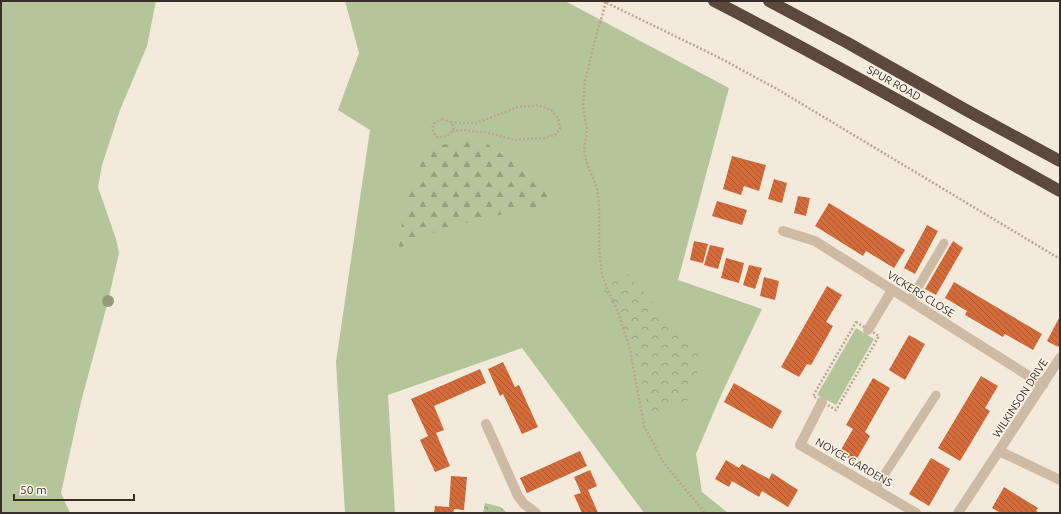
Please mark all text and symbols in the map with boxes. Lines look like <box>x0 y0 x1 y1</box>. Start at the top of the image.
street label: SPUR ROAD <box>865 63 923 103</box>
street label: VICKERS CLOSE <box>885 269 957 319</box>
street label: WILKINSON DRIVE <box>990 356 1050 440</box>
street label: NOYCE GARDENS <box>814 435 895 489</box>
scale bar <box>14 476 134 502</box>
text: 50 m <box>20 483 47 496</box>

